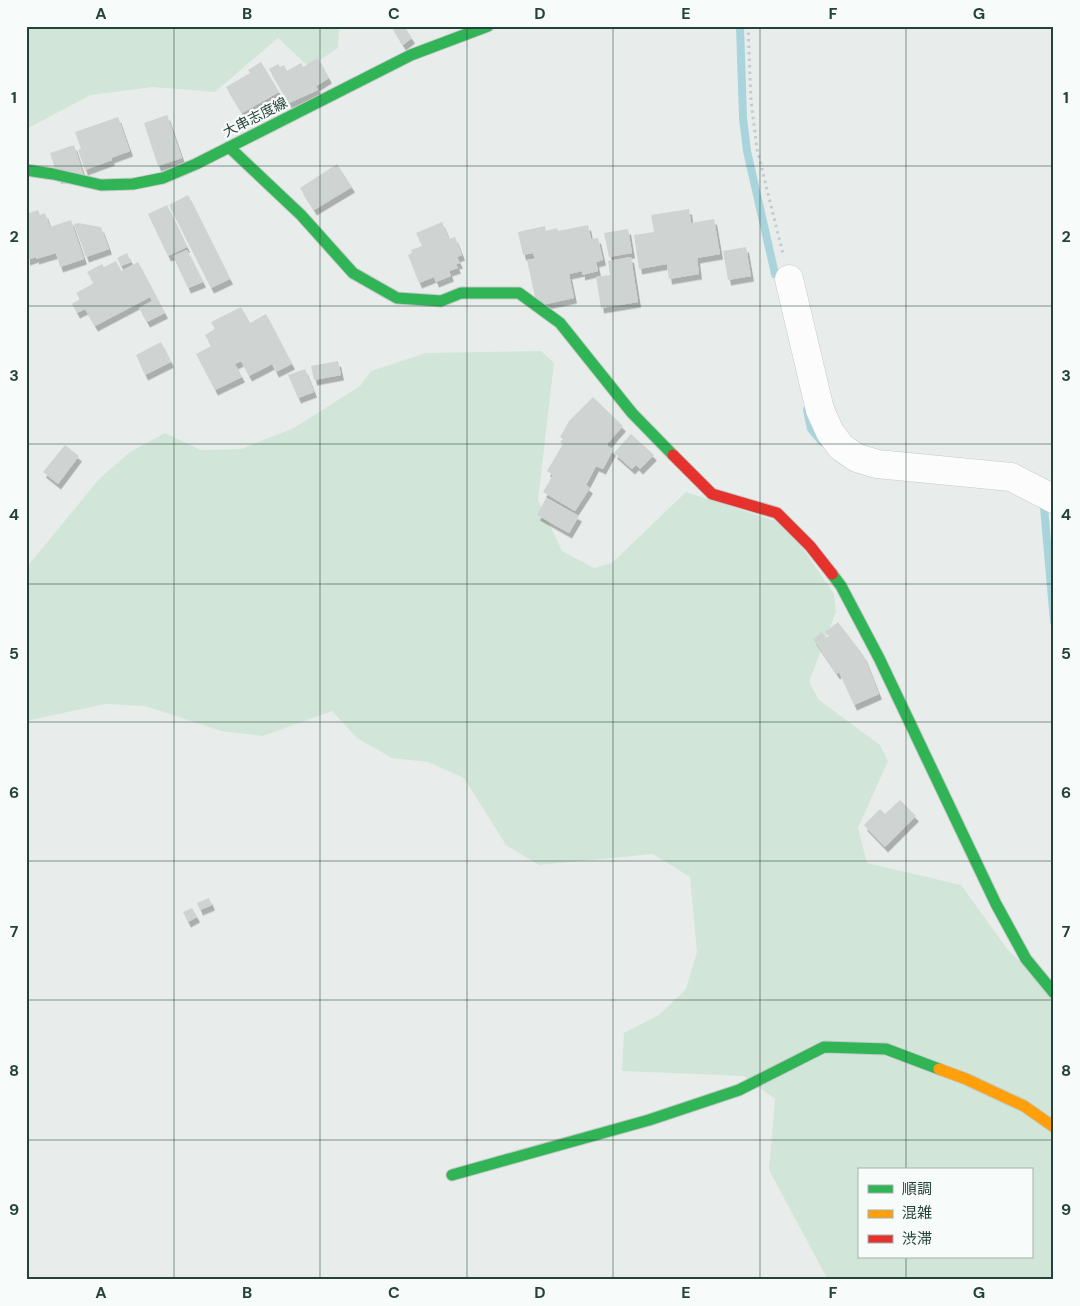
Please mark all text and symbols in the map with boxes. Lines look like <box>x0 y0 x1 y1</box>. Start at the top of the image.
text: A <box>95 3 107 24</box>
text: B <box>242 3 252 24</box>
text: C <box>388 3 400 24</box>
text: D <box>534 3 546 24</box>
text: E <box>681 3 691 24</box>
text: F <box>829 3 838 24</box>
text: G <box>973 3 985 24</box>
text: 1 <box>11 87 17 108</box>
text: 1 <box>1063 87 1069 108</box>
street label: 大串志度線 <box>220 93 290 141</box>
text: 2 <box>9 226 19 247</box>
text: 2 <box>1061 226 1071 247</box>
text: 3 <box>9 365 19 386</box>
text: 3 <box>1061 365 1071 386</box>
text: 4 <box>9 504 19 525</box>
text: 4 <box>1061 504 1071 525</box>
text: 5 <box>9 643 19 664</box>
text: 5 <box>1061 643 1071 664</box>
text: 6 <box>9 782 19 803</box>
text: 6 <box>1061 782 1071 803</box>
text: 7 <box>10 921 19 942</box>
text: 7 <box>1062 921 1071 942</box>
text: 8 <box>9 1060 19 1081</box>
text: 8 <box>1061 1060 1071 1081</box>
legend <box>858 1168 1032 1258</box>
text: 順調 <box>902 1179 932 1199</box>
text: 9 <box>9 1199 19 1220</box>
text: 9 <box>1061 1199 1071 1220</box>
text: 混雑 <box>902 1203 932 1223</box>
text: 渋滞 <box>902 1229 932 1249</box>
text: A <box>95 1282 107 1303</box>
text: B <box>242 1282 252 1303</box>
text: C <box>388 1282 400 1303</box>
text: D <box>534 1282 546 1303</box>
text: E <box>681 1282 691 1303</box>
text: F <box>829 1282 838 1303</box>
text: G <box>973 1282 985 1303</box>

